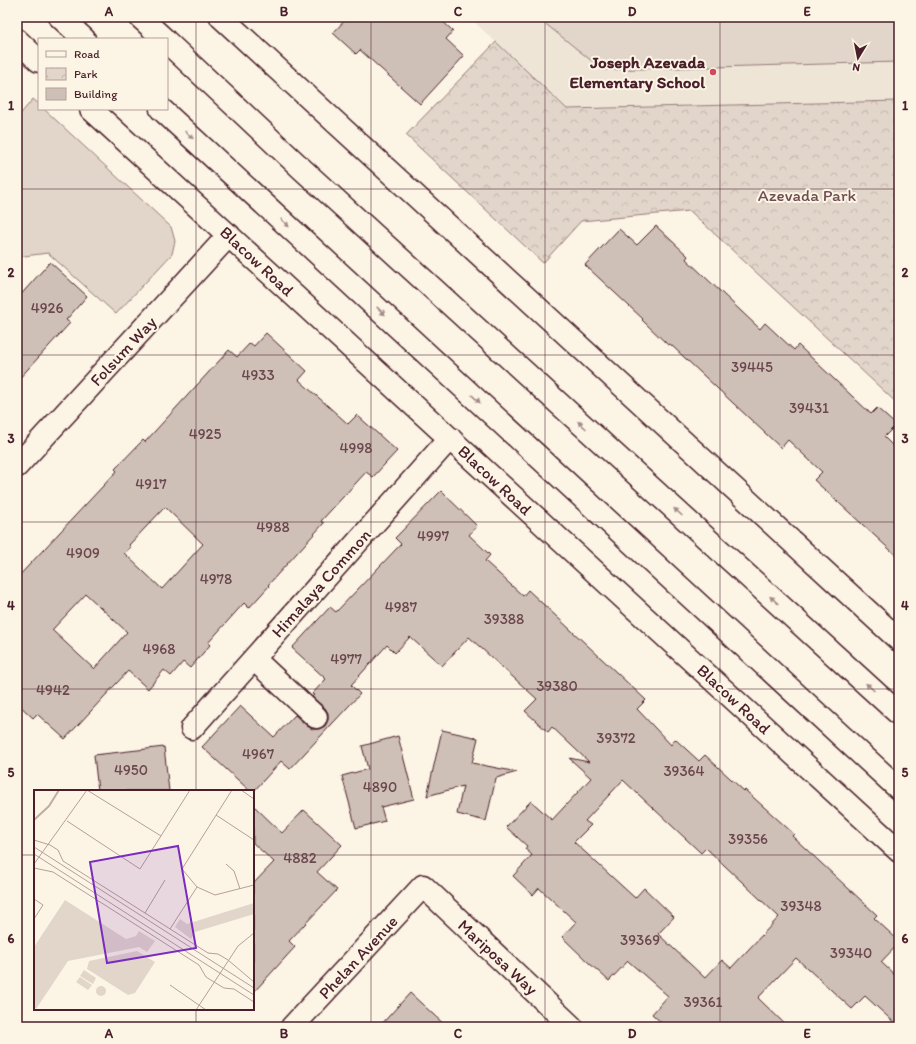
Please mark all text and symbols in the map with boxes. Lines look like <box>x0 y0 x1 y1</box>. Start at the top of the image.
text: A <box>104 4 114 19</box>
text: B <box>280 4 289 19</box>
text: C <box>454 4 463 19</box>
text: D <box>628 4 637 19</box>
text: E <box>803 4 811 19</box>
legend <box>38 38 168 110</box>
north arrow <box>838 38 878 78</box>
text: Road <box>74 47 100 61</box>
place label: Joseph Azevada Elementary School <box>569 52 706 93</box>
text: N <box>852 60 861 74</box>
text: Park <box>74 67 98 81</box>
marker: Joseph Azevada Elementary School <box>708 67 718 77</box>
text: Building <box>74 87 118 101</box>
text: 1 <box>8 98 14 113</box>
text: 1 <box>902 98 908 113</box>
one-way arrow <box>184 131 195 140</box>
park label: Azevada Park <box>758 185 857 205</box>
one-way arrow <box>280 218 290 228</box>
street label: Blacow Road <box>216 222 298 301</box>
text: 2 <box>8 265 15 280</box>
text: 2 <box>902 265 909 280</box>
house number: 4926 <box>31 299 63 317</box>
one-way arrow <box>376 307 386 316</box>
street label: Folsum Way <box>86 312 160 390</box>
house number: 39445 <box>731 358 773 376</box>
house number: 4933 <box>241 366 275 384</box>
one-way arrow <box>471 395 482 404</box>
house number: 39431 <box>789 399 829 417</box>
one-way arrow <box>577 420 587 429</box>
house number: 4925 <box>189 425 221 443</box>
text: 3 <box>7 431 15 446</box>
text: 3 <box>901 431 909 446</box>
house number: 4998 <box>340 439 372 457</box>
street label: Blacow Road <box>454 441 536 520</box>
house number: 4917 <box>135 475 167 493</box>
one-way arrow <box>673 508 683 517</box>
house number: 4988 <box>256 518 290 536</box>
street label: Himalaya Common <box>267 524 375 641</box>
house number: 4997 <box>417 527 450 545</box>
house number: 4909 <box>66 544 100 562</box>
house number: 4978 <box>200 570 232 588</box>
one-way arrow <box>769 595 779 605</box>
text: 4 <box>7 598 15 613</box>
house number: 4987 <box>385 598 418 616</box>
text: 4 <box>901 598 909 613</box>
house number: 39388 <box>484 610 524 628</box>
house number: 4968 <box>142 640 176 658</box>
house number: 4977 <box>330 650 362 668</box>
street label: Blacow Road <box>693 660 775 739</box>
house number: 39380 <box>536 677 578 695</box>
house number: 4942 <box>36 681 70 699</box>
one-way arrow <box>865 683 875 692</box>
house number: 39372 <box>596 729 636 747</box>
house number: 4967 <box>242 745 275 763</box>
house number: 4950 <box>114 761 148 779</box>
house number: 39364 <box>663 762 705 780</box>
text: 5 <box>8 765 15 780</box>
text: 5 <box>902 765 909 780</box>
house number: 4890 <box>363 778 397 796</box>
inset map <box>34 790 254 1010</box>
house number: 39356 <box>728 830 768 848</box>
house number: 4882 <box>283 849 317 867</box>
house number: 39348 <box>780 897 822 915</box>
street label: Phelan Avenue <box>314 911 402 1003</box>
street label: Mariposa Way <box>454 915 542 999</box>
text: 6 <box>8 931 15 946</box>
house number: 39369 <box>620 931 660 949</box>
text: 6 <box>902 931 909 946</box>
house number: 39340 <box>830 944 872 962</box>
house number: 39361 <box>683 993 723 1011</box>
text: A <box>104 1026 114 1041</box>
text: B <box>280 1026 289 1041</box>
text: C <box>454 1026 463 1041</box>
text: D <box>628 1026 637 1041</box>
text: E <box>803 1026 811 1041</box>

